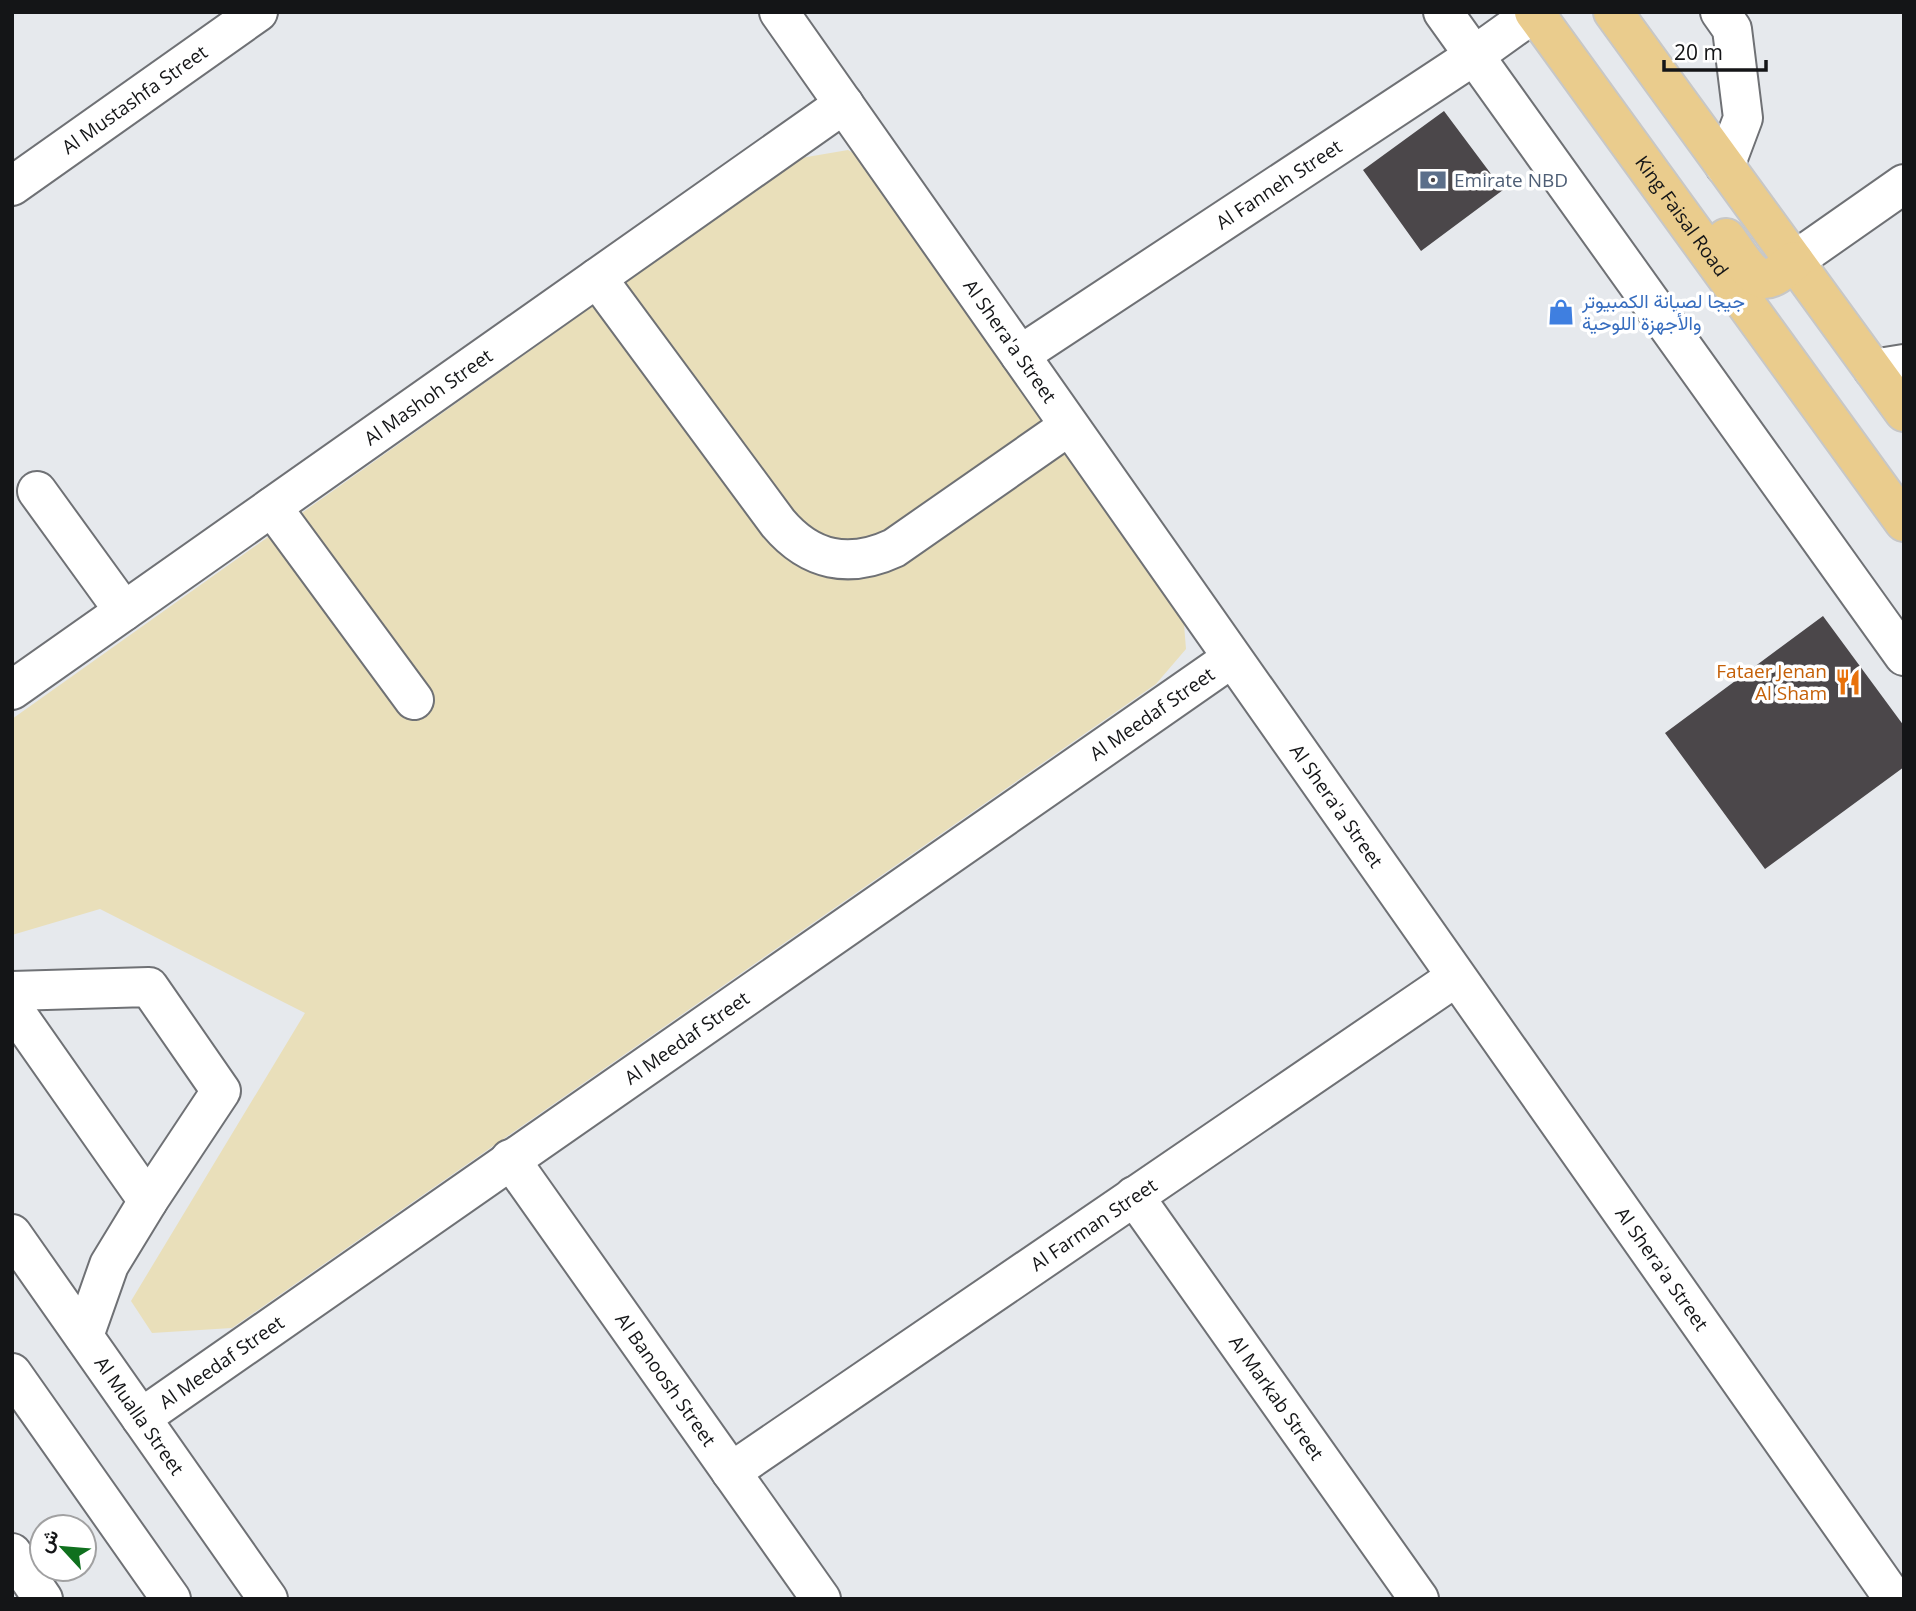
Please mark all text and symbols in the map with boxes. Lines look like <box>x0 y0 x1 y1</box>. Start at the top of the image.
scale bar <box>1664 28 1766 72</box>
text: 20 m <box>1674 38 1723 66</box>
street label: Al Mustashfa Street <box>56 39 213 160</box>
street label: Al Fanneh Street <box>1211 133 1347 235</box>
street label: King Faisal Road <box>1629 150 1735 282</box>
bank icon: Emirate NBD <box>1418 165 1448 195</box>
place label: Emirate NBD <box>1454 167 1568 193</box>
street label: Al Shera'a Street <box>958 274 1063 408</box>
place label: جيجا لصيانة الكمبيوتر والأجهزة اللوحية <box>1581 288 1745 336</box>
shop icon: جيجا لصيانة الكمبيوتر والأجهزة اللوحية <box>1546 297 1576 327</box>
street label: Al Mashoh Street <box>359 343 498 451</box>
place label: Fataer Jenan Al Sham <box>1716 658 1827 706</box>
street label: Al Meedaf Street <box>1084 661 1220 766</box>
restaurant icon: Fataer Jenan Al Sham <box>1833 667 1863 697</box>
street label: Al Shera'a Street <box>1284 739 1389 873</box>
street label: Al Meedaf Street <box>619 985 754 1091</box>
street label: Al Farman Street <box>1025 1172 1162 1277</box>
street label: Al Shera'a Street <box>1610 1202 1715 1336</box>
street label: Al Banoosh Street <box>610 1308 722 1452</box>
street label: Al Meedaf Street <box>154 1309 289 1415</box>
street label: Al Markab Street <box>1223 1330 1330 1466</box>
street label: Al Mualla Street <box>89 1351 190 1480</box>
north arrow <box>28 1513 98 1583</box>
text: ش <box>31 1524 64 1557</box>

